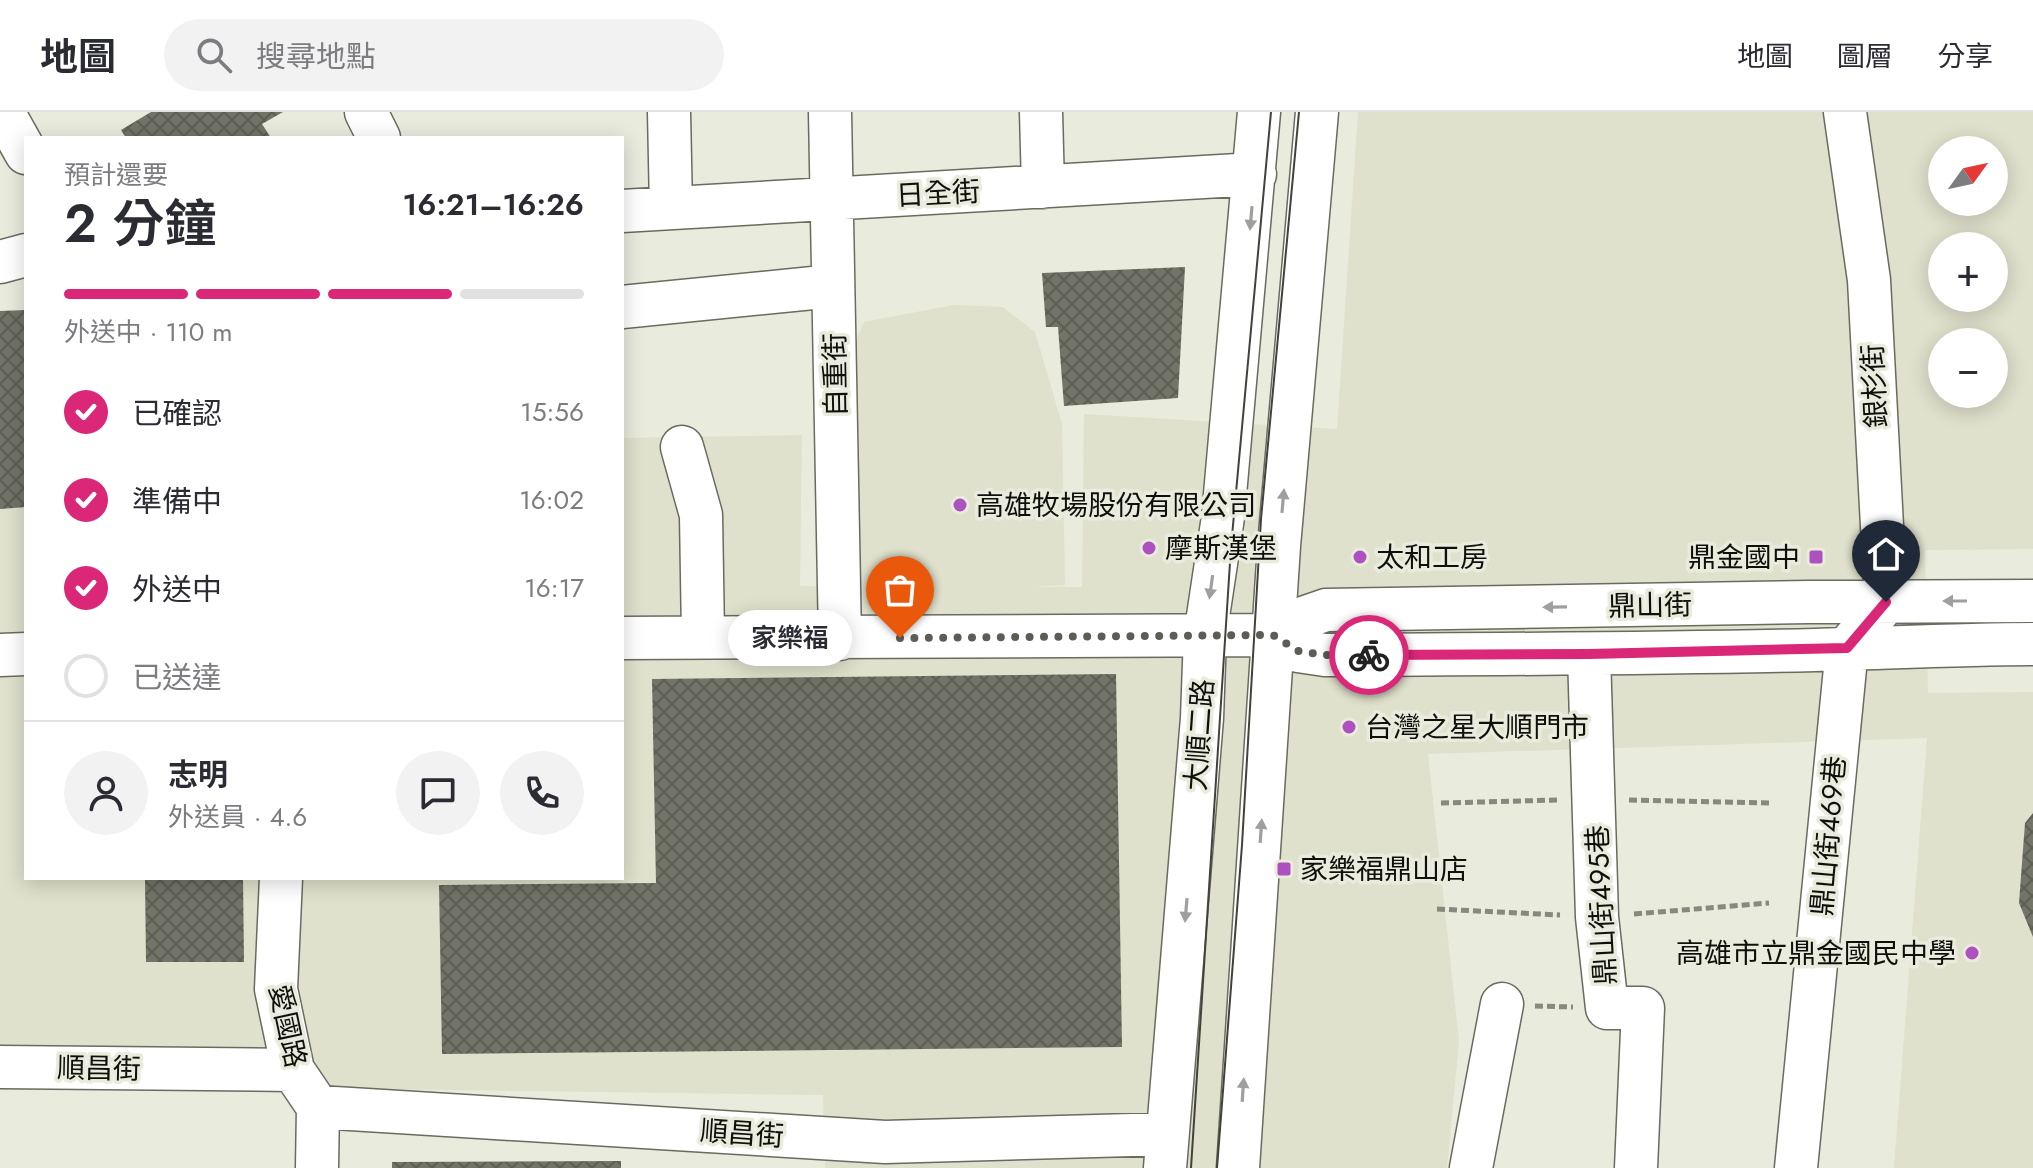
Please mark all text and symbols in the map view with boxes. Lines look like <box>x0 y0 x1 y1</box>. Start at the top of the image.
search box <box>164 19 724 91</box>
text: 地圖 <box>40 29 116 84</box>
icon: search <box>192 33 236 77</box>
text: 搜尋地點 <box>256 35 376 78</box>
text: 地圖 <box>1737 36 1793 77</box>
text: 圖層 <box>1837 36 1893 77</box>
text: 分享 <box>1937 36 1993 77</box>
north arrow <box>1928 136 2008 216</box>
map controls <box>1928 136 2008 408</box>
text: 預計還要 <box>64 156 168 194</box>
street label: 日全街 <box>895 171 981 216</box>
text: 16:21–16:26 <box>402 183 584 226</box>
text: 2 分鐘 <box>64 186 216 262</box>
one-way arrow <box>1244 206 1257 231</box>
button: + <box>1928 232 2008 312</box>
text: 外送中 · 110 m <box>64 313 232 351</box>
button: − <box>1928 328 2008 408</box>
street label: 自重街 <box>814 333 857 417</box>
street label: 銀杉街 <box>1852 343 1897 429</box>
icon: check <box>64 390 108 434</box>
text: 已確認 <box>132 392 222 435</box>
text: 15:56 <box>520 393 584 431</box>
icon: check <box>64 478 108 522</box>
text: 準備中 <box>132 480 222 523</box>
text: 16:02 <box>519 481 584 519</box>
place label: 高雄牧場股份有限公司 <box>976 485 1256 526</box>
one-way arrow <box>1277 489 1290 514</box>
marker: 高雄牧場股份有限公司 <box>951 496 969 514</box>
pin <box>1852 520 1920 602</box>
place label: 摩斯漢堡 <box>1165 528 1277 569</box>
icon: home <box>1864 532 1908 576</box>
place label: 太和工房 <box>1376 537 1488 578</box>
place label: 鼎金國中 <box>1688 537 1800 578</box>
marker: 摩斯漢堡 <box>1140 539 1158 557</box>
marker: 太和工房 <box>1351 548 1369 566</box>
marker: 鼎金國中 <box>1807 548 1825 566</box>
pin <box>866 556 934 638</box>
icon: check <box>64 566 108 610</box>
text: 外送中 <box>132 568 222 611</box>
icon: bag <box>878 568 922 612</box>
text: 16:17 <box>524 569 584 607</box>
one-way arrow <box>1204 575 1217 600</box>
street label: 鼎山街 <box>1608 584 1692 627</box>
one-way arrow <box>1942 595 1967 608</box>
one-way arrow <box>1542 600 1567 613</box>
callout: 家樂福 <box>728 610 852 666</box>
courier <box>1329 615 1409 695</box>
text: 家樂福 <box>751 619 829 657</box>
icon: bike <box>1347 633 1391 677</box>
text: 已送達 <box>132 656 222 699</box>
street label: 大順二路 <box>1175 678 1224 792</box>
place label: 台灣之星大順門市 <box>1365 707 1589 748</box>
marker: 台灣之星大順門市 <box>1340 718 1358 736</box>
button: person <box>64 751 148 835</box>
button: chat <box>396 751 480 835</box>
button: phone <box>500 751 584 835</box>
text: 志明 <box>168 753 228 796</box>
street label: 鼎山街469巷 <box>1801 754 1856 918</box>
text: 外送員 · 4.6 <box>168 798 307 836</box>
one-way arrow <box>1255 818 1268 843</box>
street label: 鼎山街495巷 <box>1577 824 1626 986</box>
place label: 家樂福鼎山店 <box>1300 849 1468 890</box>
marker: 家樂福鼎山店 <box>1275 860 1293 878</box>
one-way arrow <box>1179 898 1192 923</box>
place label: 高雄市立鼎金國民中學 <box>1676 933 1956 974</box>
marker: 高雄市立鼎金國民中學 <box>1963 944 1981 962</box>
street label: 愛國路 <box>259 981 316 1071</box>
street label: 順昌街 <box>57 1047 141 1090</box>
one-way arrow <box>1237 1077 1250 1102</box>
street label: 順昌街 <box>699 1110 785 1157</box>

